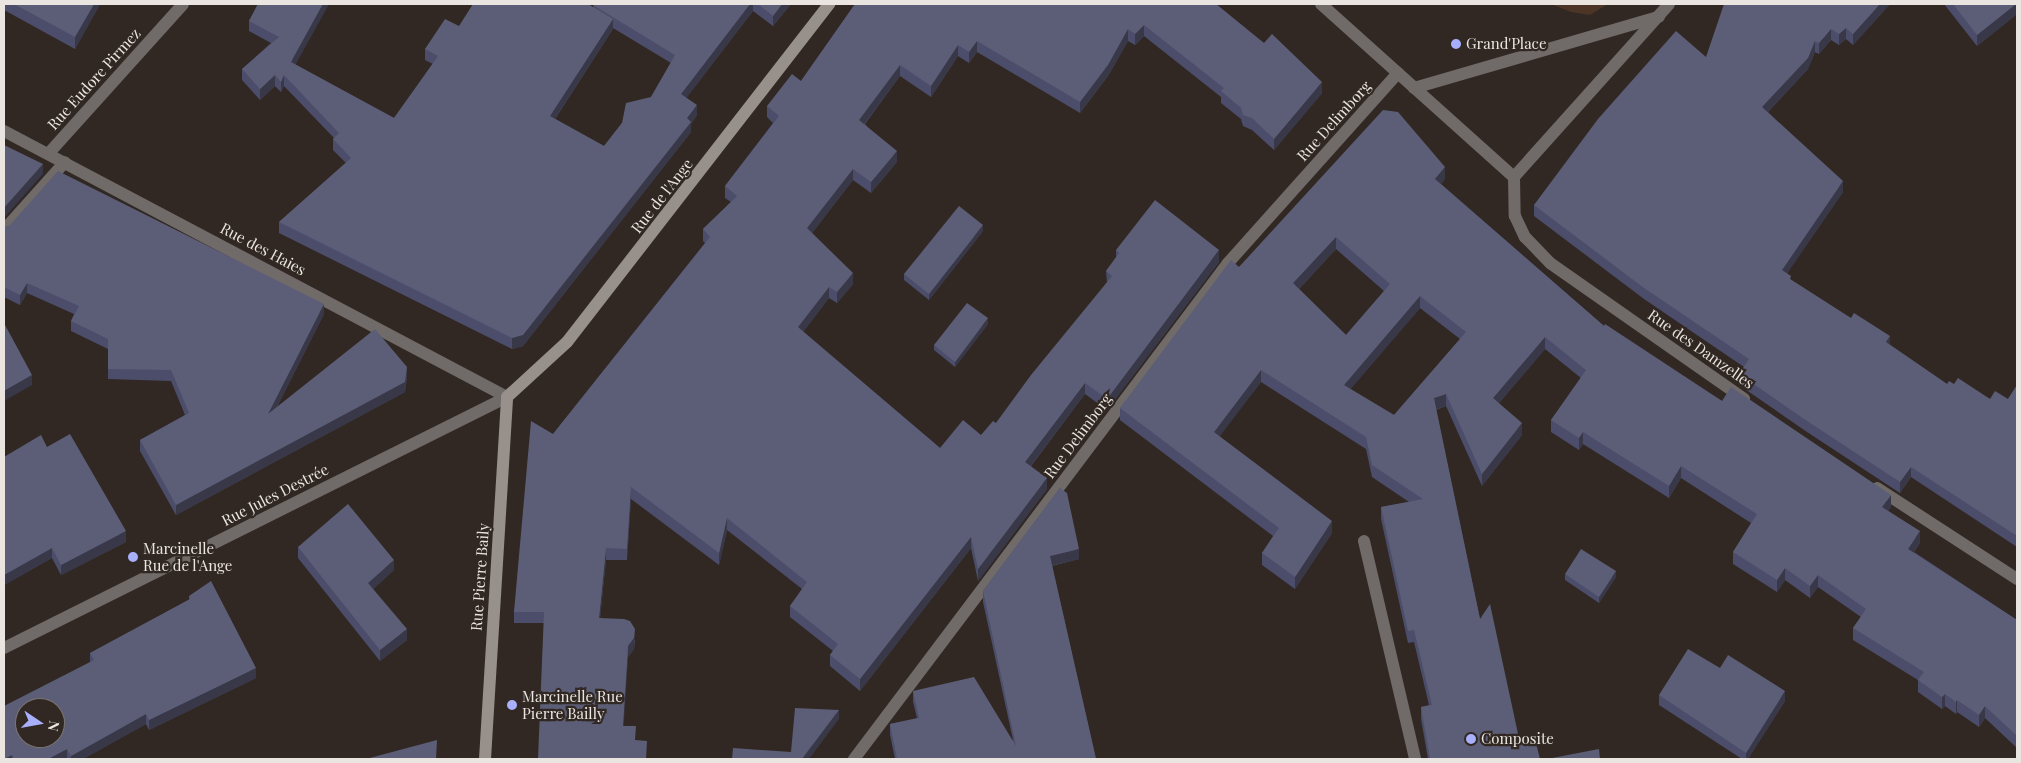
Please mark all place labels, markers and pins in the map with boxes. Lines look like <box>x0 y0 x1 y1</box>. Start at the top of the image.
place label: Grand'Place <box>1466 35 1546 53</box>
marker: Grand'Place <box>1450 38 1462 50</box>
place label: Marcinelle Rue de l'Ange <box>143 539 233 574</box>
marker: Marcinelle Rue de l'Ange <box>127 551 139 563</box>
place label: Marcinelle Rue Pierre Bailly <box>522 687 623 722</box>
marker: Marcinelle Rue Pierre Bailly <box>506 699 518 711</box>
place label: Composite <box>1481 730 1554 748</box>
marker: Composite <box>1465 733 1477 745</box>

